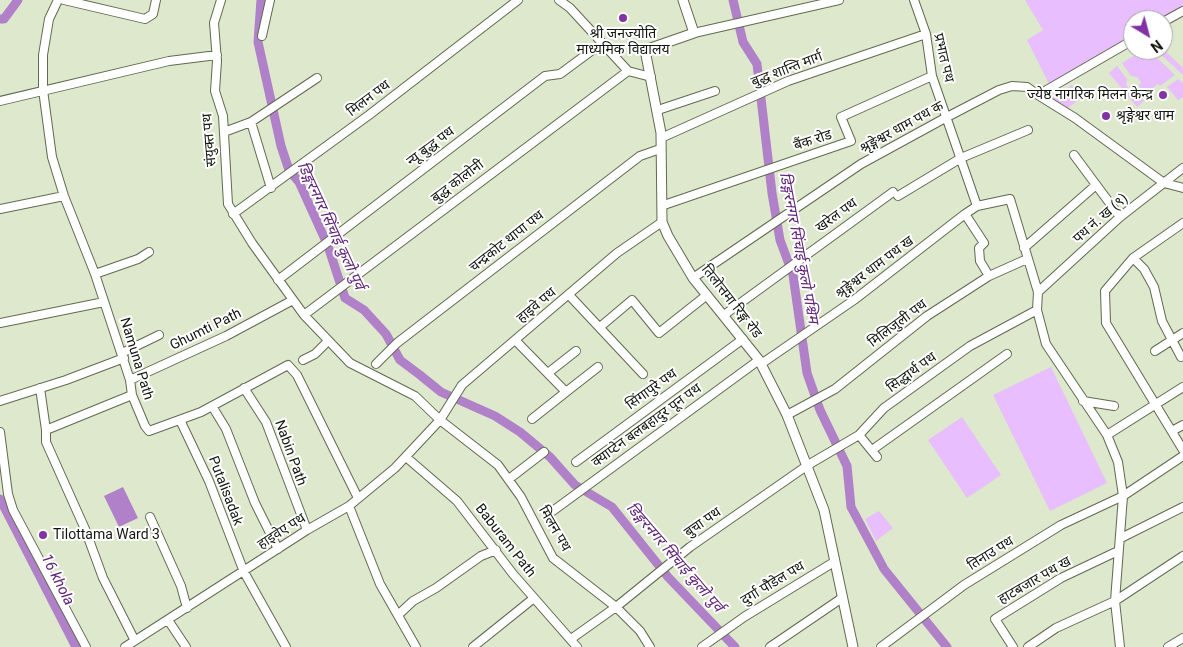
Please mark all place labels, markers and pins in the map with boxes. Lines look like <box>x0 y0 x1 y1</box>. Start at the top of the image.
marker: श्री जनज्योति माध्यमिक विद्यालय <box>617 12 629 24</box>
place label: श्री जनज्योति माध्यमिक विद्यालय <box>576 26 670 58</box>
place label: ज्येष्ठ नागरिक मिलन केन्द्र <box>1027 87 1153 103</box>
marker: ज्येष्ठ नागरिक मिलन केन्द्र <box>1157 89 1169 101</box>
place label: श्रृङ्गेश्वर धाम <box>1116 108 1174 124</box>
marker: श्रृङ्गेश्वर धाम <box>1100 110 1112 122</box>
place label: Tilottama Ward 3 <box>53 527 160 543</box>
marker: Tilottama Ward 3 <box>37 529 49 541</box>

